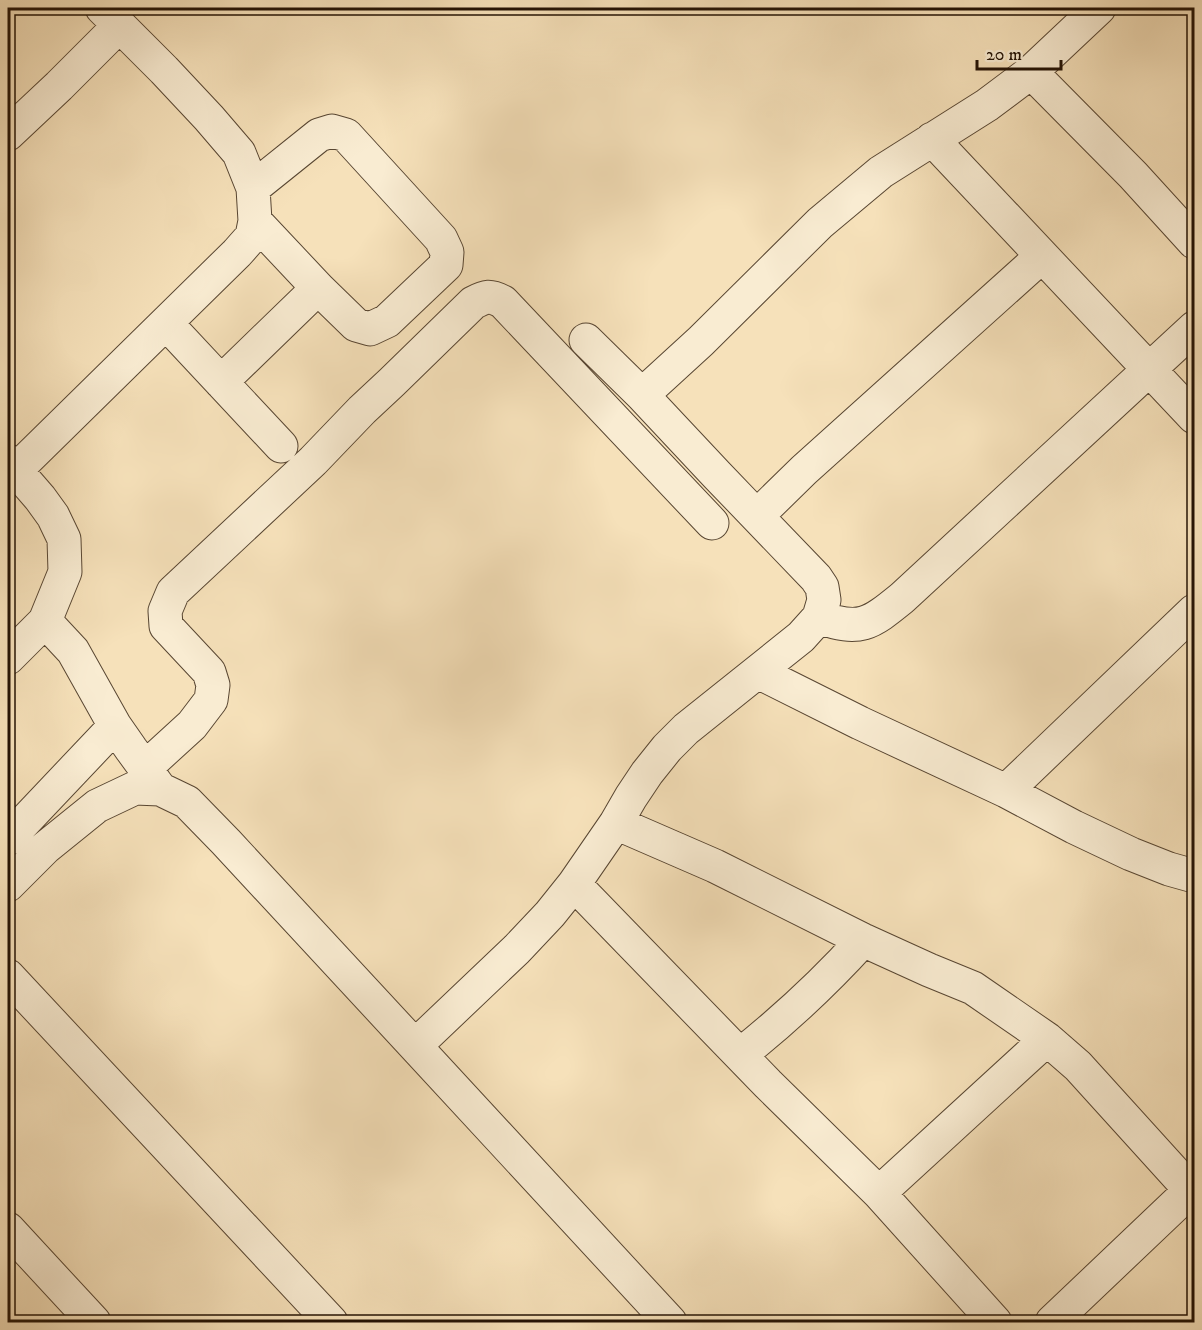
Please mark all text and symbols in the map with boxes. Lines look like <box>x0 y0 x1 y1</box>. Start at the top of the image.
scale bar <box>977 33 1061 71</box>
text: 20 m <box>986 44 1022 66</box>

